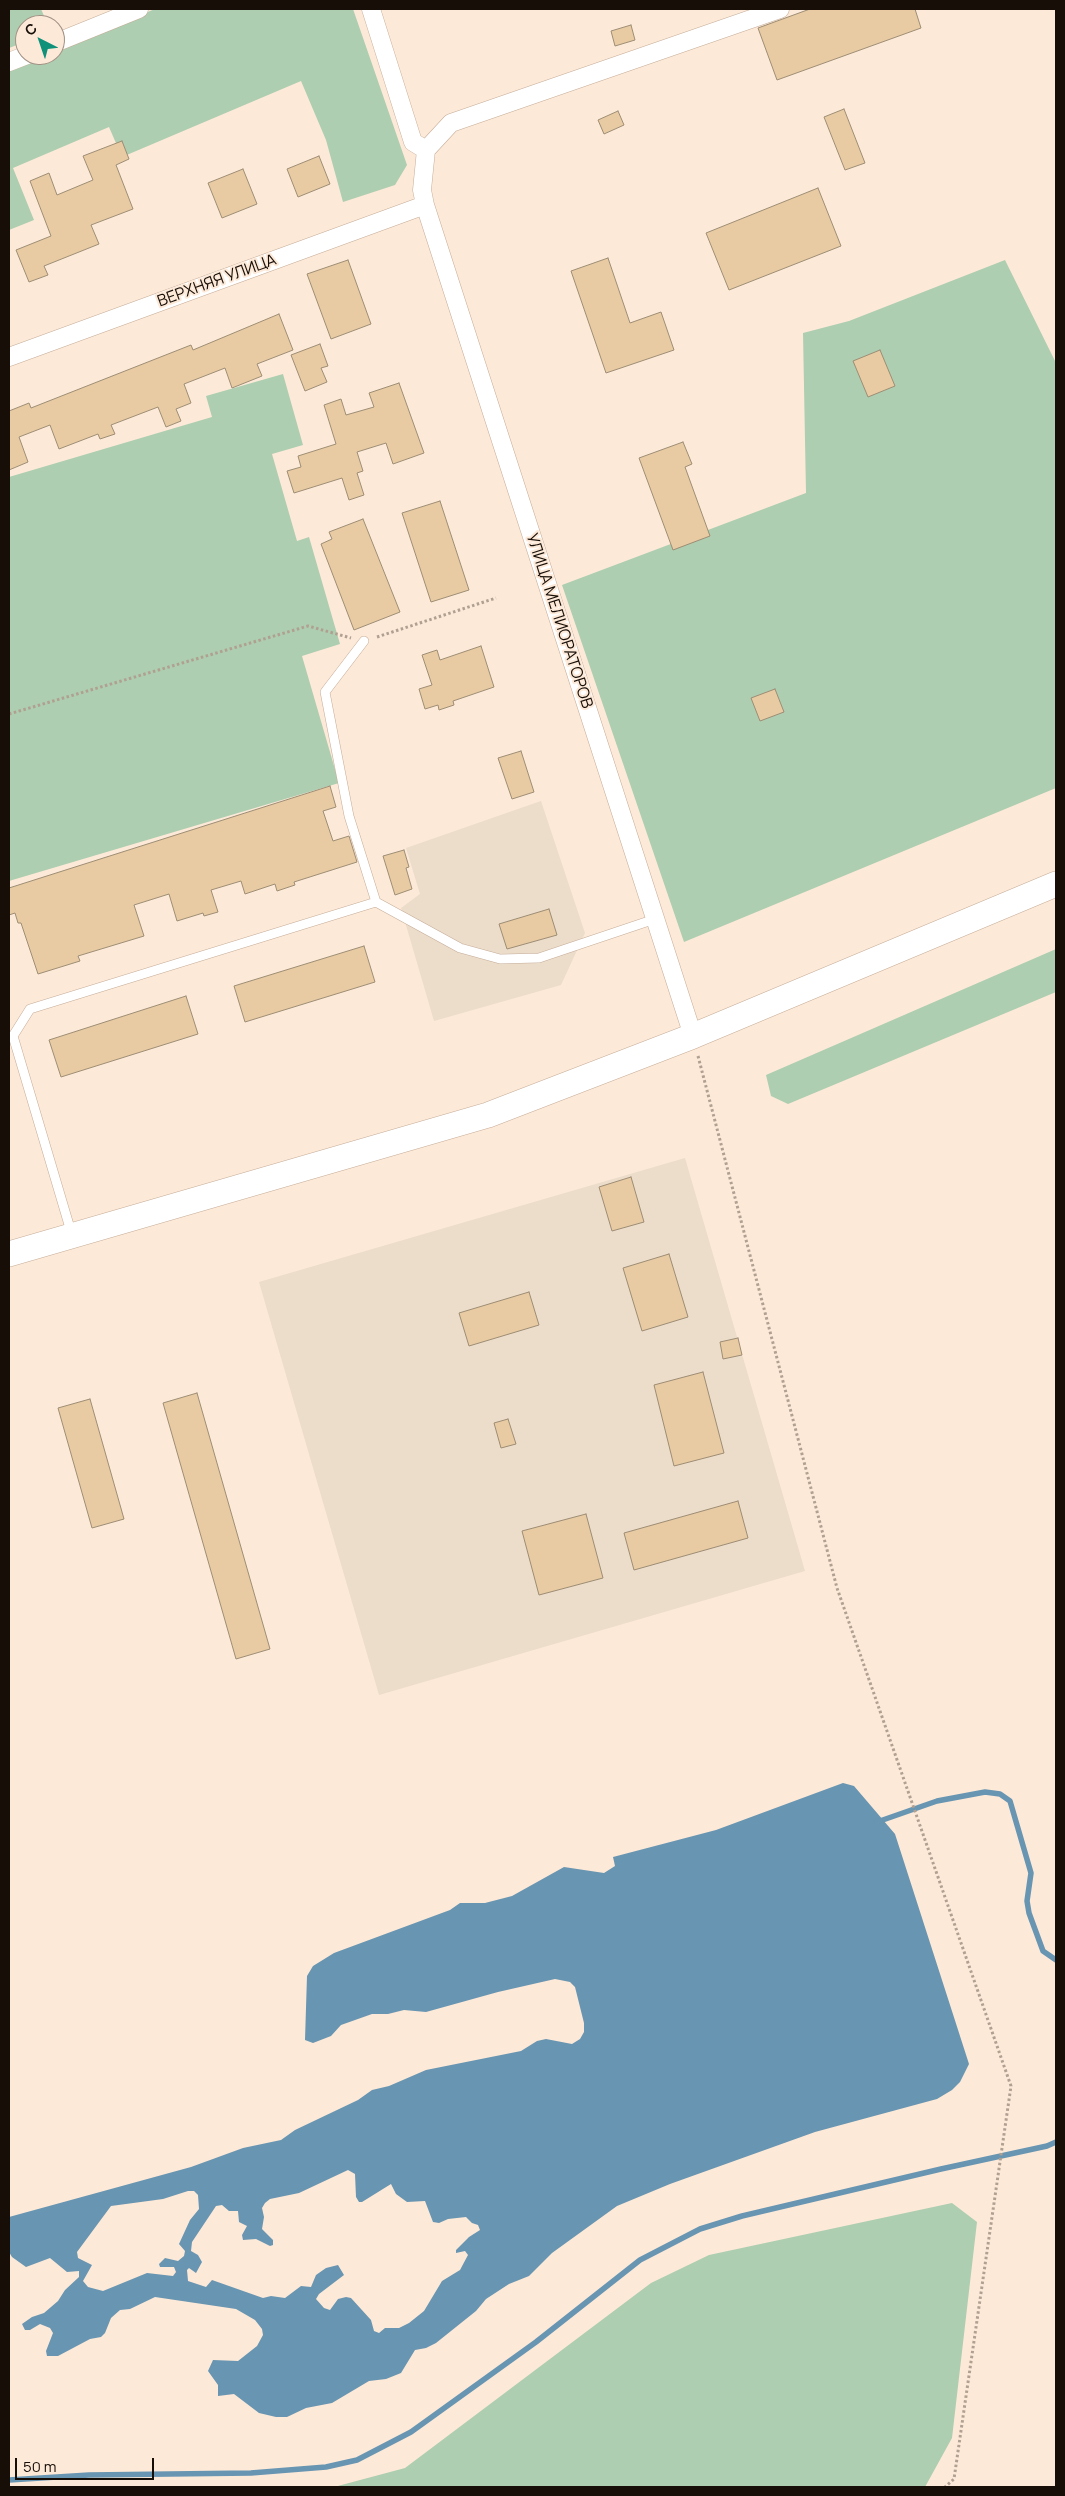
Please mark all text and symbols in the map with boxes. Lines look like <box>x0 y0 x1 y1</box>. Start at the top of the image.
north arrow <box>15 15 65 65</box>
text: С <box>20 18 41 40</box>
street label: ВЕРХНЯЯ УЛИЦА <box>155 251 279 311</box>
street label: УЛИЦА МЕЛИОРАТОРОВ <box>522 531 596 711</box>
scale bar <box>18 2448 156 2480</box>
text: 50 m <box>23 2456 57 2477</box>

